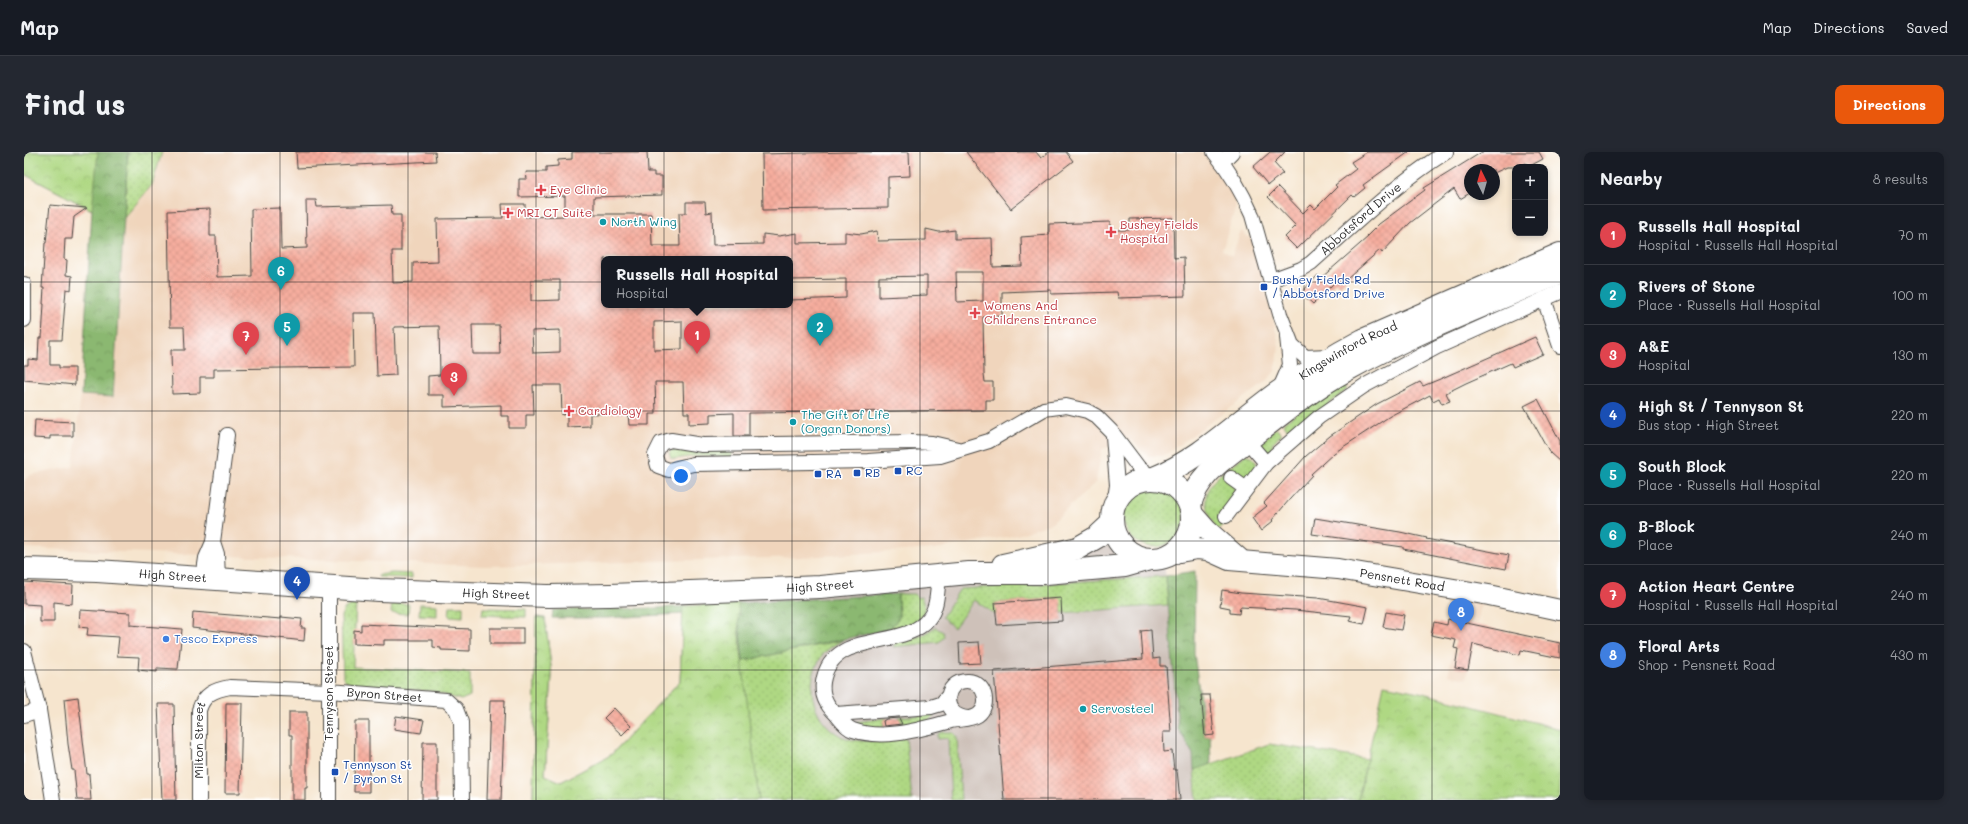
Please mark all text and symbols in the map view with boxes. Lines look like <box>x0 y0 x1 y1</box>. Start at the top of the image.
text: Map <box>20 15 59 40</box>
text: Map <box>1763 18 1791 37</box>
text: Directions <box>1813 18 1884 37</box>
text: Saved <box>1906 18 1948 37</box>
button: Directions <box>1835 85 1944 124</box>
text: Find us <box>24 86 125 122</box>
north arrow <box>1464 164 1500 200</box>
map controls <box>1512 164 1548 236</box>
button: + <box>1512 164 1548 200</box>
text: Nearby <box>1600 167 1662 189</box>
text: 8 results <box>1873 170 1928 187</box>
street label: Abbotsford Drive <box>1316 178 1404 258</box>
place label: Eye Clinic <box>550 181 607 197</box>
marker: Eye Clinic <box>535 184 547 196</box>
button: − <box>1512 200 1548 236</box>
place label: MRI CT Suite <box>517 204 592 220</box>
marker: MRI CT Suite <box>502 207 514 219</box>
place label: North Wing <box>611 213 677 229</box>
place label: Bushey Fields Hospital <box>1120 216 1199 246</box>
text: Russells Hall Hospital <box>1638 216 1800 236</box>
marker: North Wing <box>598 217 608 227</box>
marker: Bushey Fields Hospital <box>1105 226 1117 238</box>
text: 1 <box>1610 226 1616 243</box>
text: 70 m <box>1898 226 1928 243</box>
text: Hospital · Russells Hall Hospital <box>1638 236 1838 253</box>
popup <box>601 256 793 308</box>
pin: 6 <box>268 257 294 290</box>
text: Russells Hall Hospital <box>616 264 778 284</box>
place label: Bushey Fields Rd / Abbotsford Drive <box>1272 271 1385 301</box>
text: Rivers of Stone <box>1638 276 1755 296</box>
marker: Bushey Fields Rd / Abbotsford Drive <box>1259 282 1269 292</box>
text: Hospital <box>616 284 668 301</box>
text: 2 <box>1609 286 1617 303</box>
text: 100 m <box>1892 286 1928 303</box>
text: Place · Russells Hall Hospital <box>1638 296 1821 313</box>
place label: Womens And Childrens Entrance <box>984 297 1097 327</box>
marker: Womens And Childrens Entrance <box>969 307 981 319</box>
pin: 5 <box>274 313 300 346</box>
pin: 2 <box>807 313 833 346</box>
street label: Kingswinford Road <box>1295 317 1400 383</box>
pin: 1 <box>684 321 710 354</box>
pin: 7 <box>233 322 259 355</box>
text: A&E <box>1638 336 1669 356</box>
text: 3 <box>1609 346 1617 363</box>
text: 130 m <box>1892 346 1928 363</box>
text: Hospital <box>1638 356 1690 373</box>
pin: 3 <box>441 363 467 396</box>
text: High St / Tennyson St <box>1638 396 1804 416</box>
place label: Cardiology <box>578 402 642 418</box>
marker: Cardiology <box>563 405 575 417</box>
place label: The Gift of Life (Organ Donors) <box>801 406 891 436</box>
text: 4 <box>1609 406 1617 423</box>
text: 220 m <box>1891 406 1928 423</box>
text: Bus stop · High Street <box>1638 416 1779 433</box>
marker: The Gift of Life (Organ Donors) <box>788 417 798 427</box>
text: South Block <box>1638 456 1726 476</box>
place label: RC <box>906 462 923 478</box>
place label: RB <box>865 464 880 480</box>
place label: RA <box>826 465 842 481</box>
your location <box>671 466 691 486</box>
marker: RC <box>893 466 903 476</box>
text: 5 <box>1609 466 1617 483</box>
text: 220 m <box>1891 466 1928 483</box>
marker: RB <box>852 468 862 478</box>
marker: RA <box>813 469 823 479</box>
text: Place · Russells Hall Hospital <box>1638 476 1821 493</box>
text: B-Block <box>1638 516 1695 536</box>
text: 6 <box>1609 526 1617 543</box>
text: 240 m <box>1891 526 1928 543</box>
text: Place <box>1638 536 1673 553</box>
street label: Pensnett Road <box>1359 564 1446 594</box>
street label: High Street <box>138 565 207 585</box>
pin: 4 <box>284 567 310 600</box>
street label: High Street <box>786 575 855 595</box>
text: Action Heart Centre <box>1638 576 1794 596</box>
street label: High Street <box>462 584 531 602</box>
text: 7 <box>1609 586 1617 603</box>
text: 240 m <box>1891 586 1928 603</box>
text: Hospital · Russells Hall Hospital <box>1638 596 1838 613</box>
pin: 8 <box>1448 598 1474 631</box>
place label: Tesco Express <box>174 630 258 646</box>
marker: Tesco Express <box>161 634 171 644</box>
text: Floral Arts <box>1638 636 1720 656</box>
street label: Tennyson Street <box>320 645 336 741</box>
text: 8 <box>1609 646 1617 663</box>
text: 430 m <box>1890 646 1928 663</box>
text: Shop · Pensnett Road <box>1638 656 1775 673</box>
street label: Byron Street <box>346 683 423 705</box>
street label: Milton Street <box>190 698 209 779</box>
place label: Servosteel <box>1091 700 1154 716</box>
marker: Servosteel <box>1078 704 1088 714</box>
place label: Tennyson St / Byron St <box>343 756 412 786</box>
marker: Tennyson St / Byron St <box>330 767 340 777</box>

